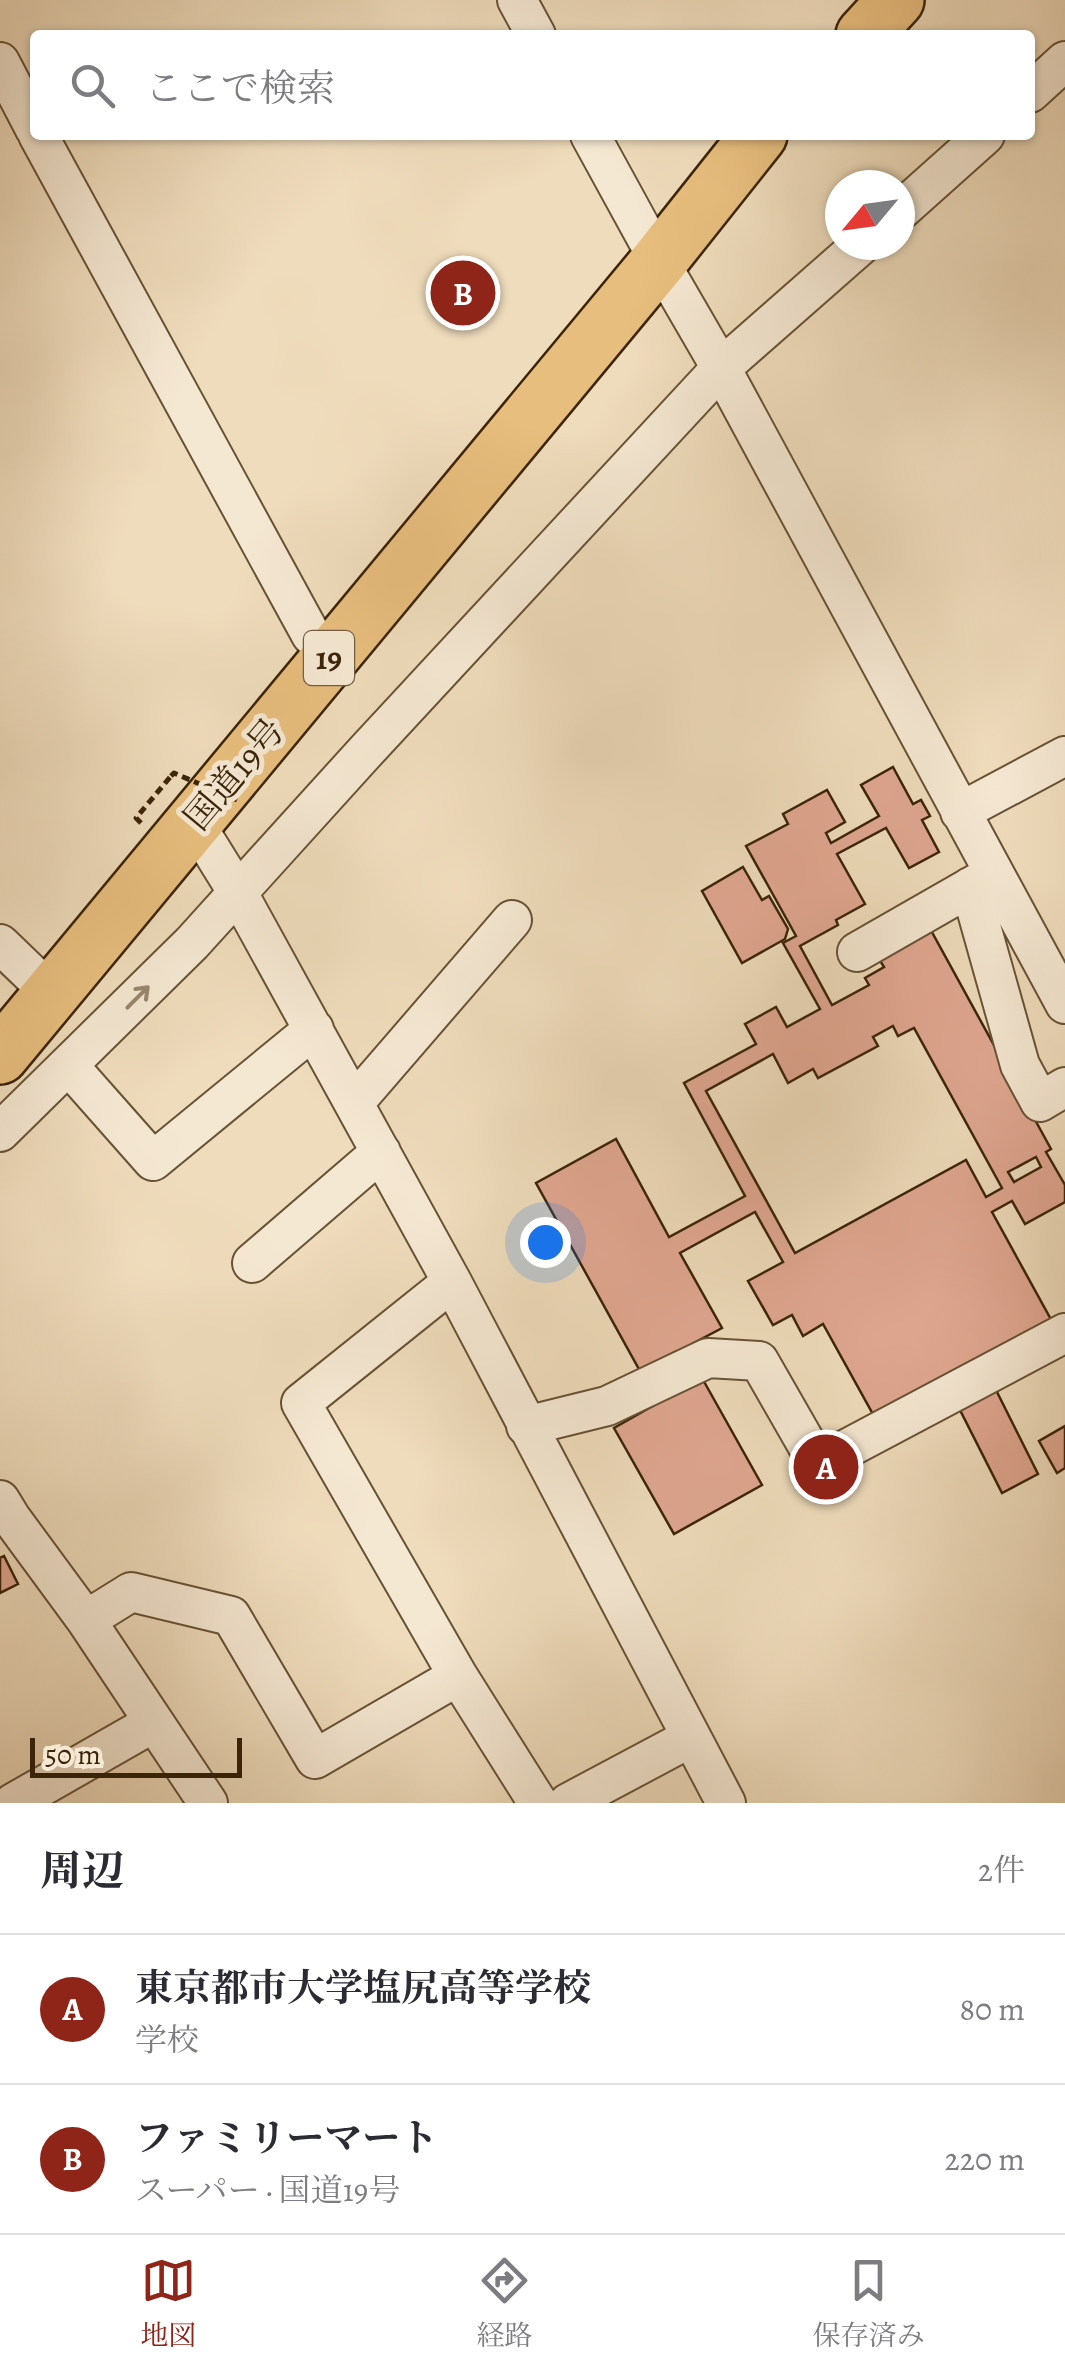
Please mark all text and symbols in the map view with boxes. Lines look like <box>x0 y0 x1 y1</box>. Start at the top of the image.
search box <box>30 30 1035 140</box>
icon: search <box>65 58 120 113</box>
text: ここで検索 <box>145 62 335 114</box>
north arrow <box>825 170 915 260</box>
pin: B <box>430 256 496 330</box>
road number: 19 <box>304 631 354 685</box>
street label: 国道19号 <box>173 708 295 840</box>
one-way arrow <box>125 986 149 1010</box>
your location <box>520 1217 571 1268</box>
pin: A <box>794 1430 858 1504</box>
scale bar <box>30 1733 242 1778</box>
text: 50 m <box>45 1736 101 1774</box>
text: 周辺 <box>40 1842 124 1899</box>
text: 2件 <box>978 1848 1025 1892</box>
text: 東京都市大学塩尻高等学校 <box>135 1962 591 2014</box>
text: A <box>62 1987 83 2031</box>
text: 80 m <box>959 1987 1025 2031</box>
text: 学校 <box>135 2018 199 2062</box>
text: ファミリーマート <box>135 2112 438 2164</box>
text: B <box>62 2137 83 2181</box>
text: 220 m <box>945 2137 1025 2181</box>
text: スーパー · 国道19号 <box>135 2168 400 2212</box>
tab: 地図 <box>140 2253 196 2355</box>
tab: 経路 <box>476 2253 533 2355</box>
tab: 保存済み <box>813 2253 925 2355</box>

